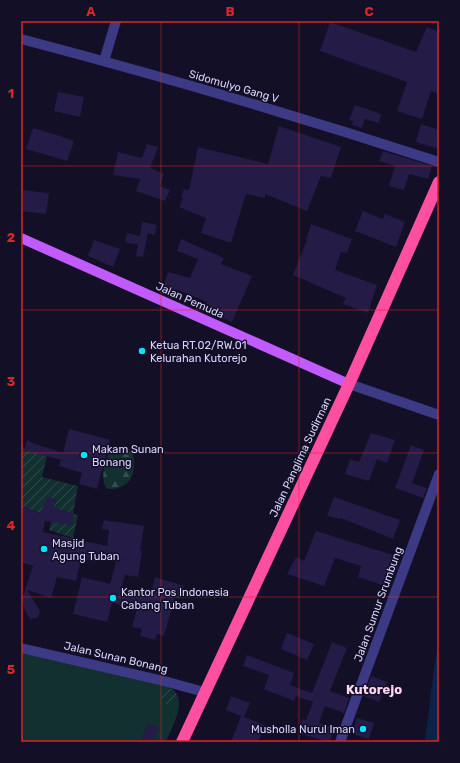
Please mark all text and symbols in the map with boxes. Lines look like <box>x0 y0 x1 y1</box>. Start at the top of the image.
text: A <box>86 4 96 19</box>
text: B <box>225 4 235 19</box>
text: C <box>364 4 374 19</box>
street label: Sidomulyo Gang V <box>188 67 280 106</box>
text: 1 <box>8 86 14 101</box>
text: 2 <box>7 230 15 245</box>
street label: Jalan Pemuda <box>154 280 226 321</box>
place label: Ketua RT.02/RW.01 Kelurahan Kutorejo <box>150 339 247 365</box>
marker: Ketua RT.02/RW.01 Kelurahan Kutorejo <box>137 346 147 356</box>
text: 3 <box>7 374 16 389</box>
street label: Jalan Panglima Sudirman <box>267 395 334 519</box>
place label: Makam Sunan Bonang <box>92 443 164 469</box>
marker: Makam Sunan Bonang <box>79 450 89 460</box>
text: 4 <box>7 518 16 533</box>
place label: Masjid Agung Tuban <box>52 537 120 563</box>
marker: Masjid Agung Tuban <box>39 544 49 554</box>
street label: Jalan Sumur Srumbung <box>352 545 405 663</box>
place label: Kantor Pos Indonesia Cabang Tuban <box>121 586 229 612</box>
marker: Kantor Pos Indonesia Cabang Tuban <box>108 593 118 603</box>
street label: Jalan Sunan Bonang <box>63 639 169 676</box>
text: 5 <box>7 662 15 677</box>
district label: Kutorejo <box>346 682 402 697</box>
place label: Musholla Nurul Iman <box>251 723 355 736</box>
marker: Musholla Nurul Iman <box>358 724 368 734</box>

